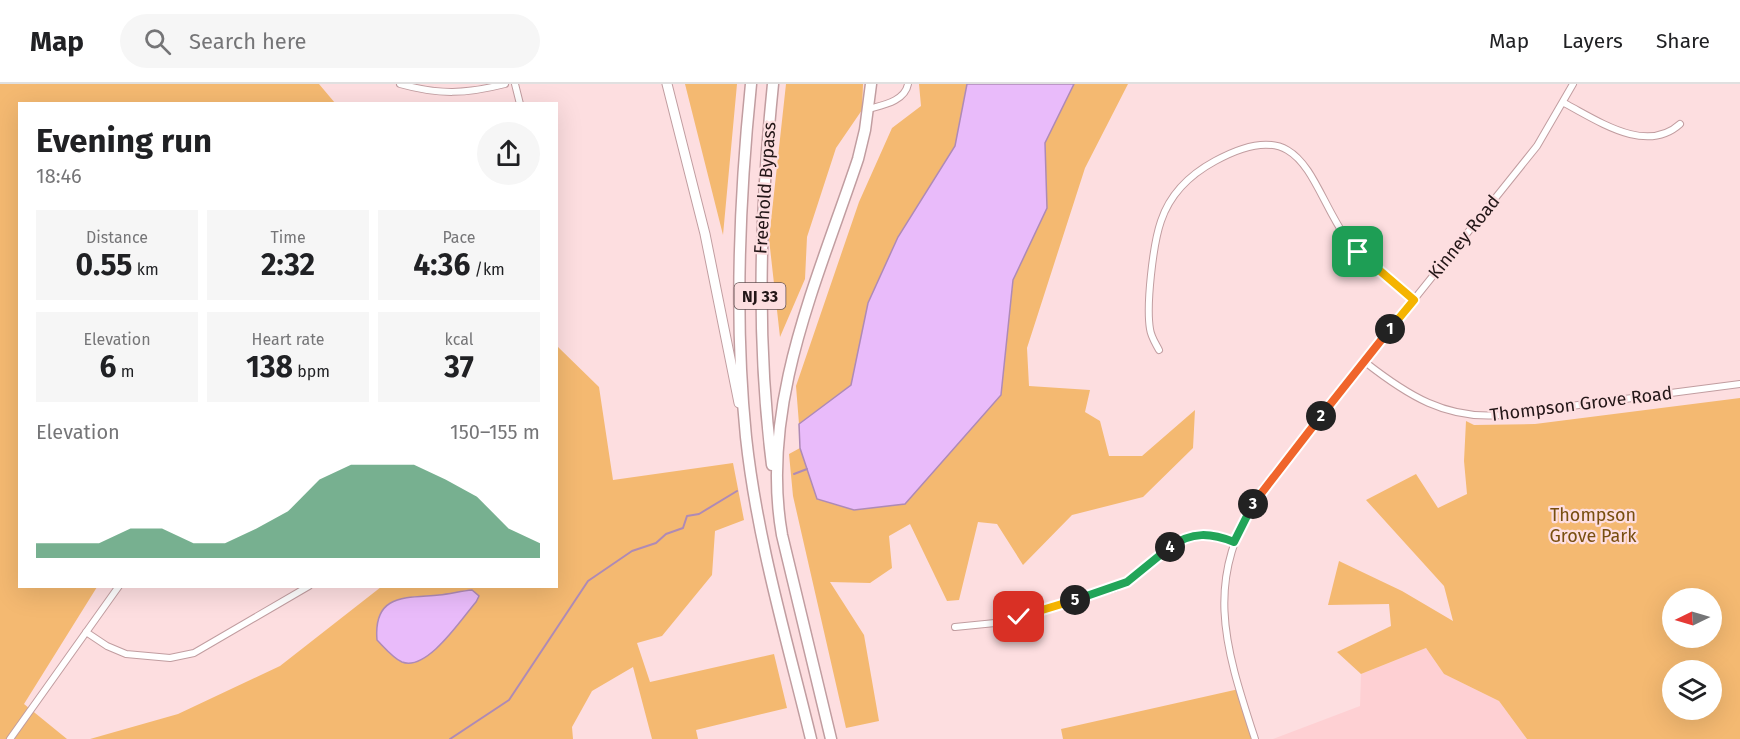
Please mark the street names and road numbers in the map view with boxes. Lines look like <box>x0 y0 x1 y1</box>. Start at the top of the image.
street label: Freehold Bypass <box>749 121 781 255</box>
street label: Kinney Road <box>1423 191 1505 283</box>
road number: NJ 33 <box>734 283 786 309</box>
street label: Thompson Grove Road <box>1488 382 1674 426</box>

